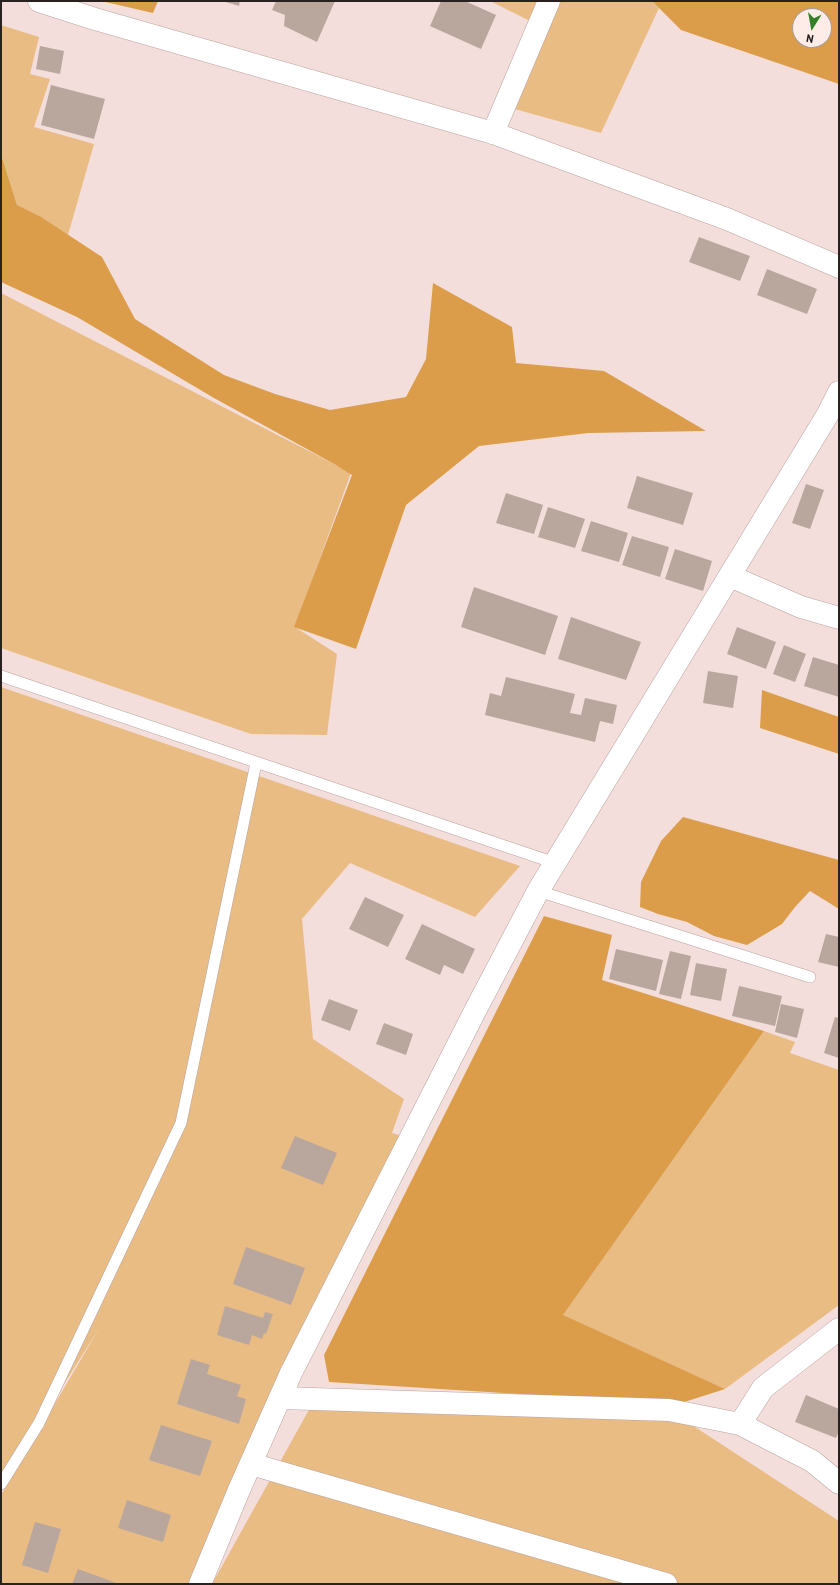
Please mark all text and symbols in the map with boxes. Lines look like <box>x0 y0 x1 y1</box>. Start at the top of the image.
north arrow <box>792 8 832 48</box>
text: N <box>805 32 815 46</box>

